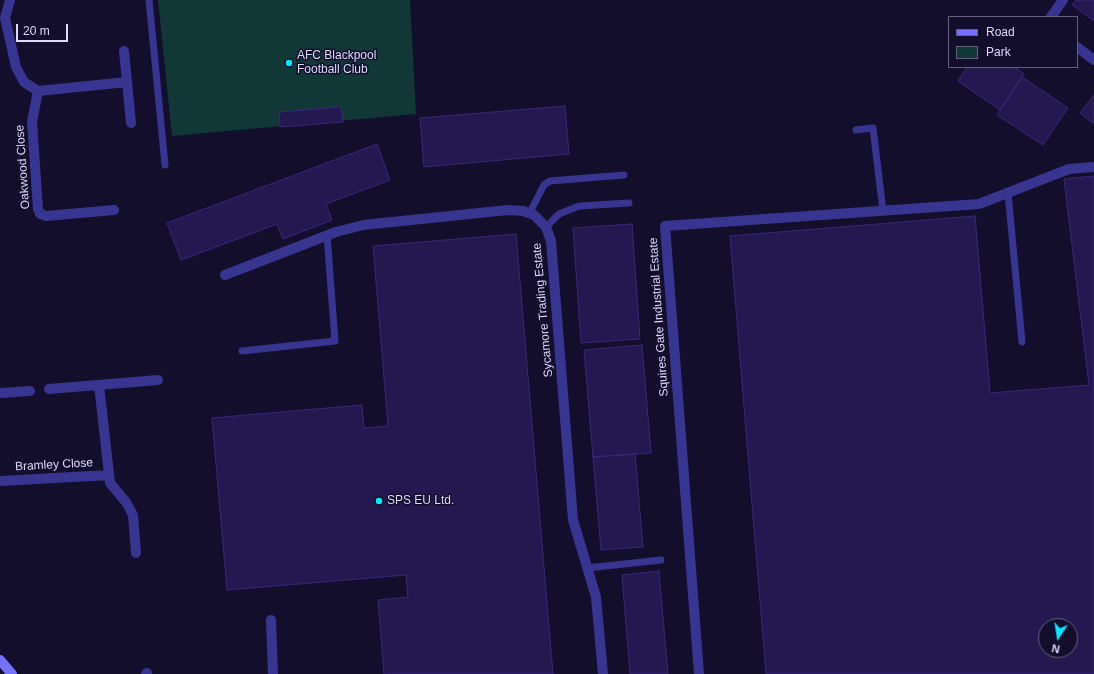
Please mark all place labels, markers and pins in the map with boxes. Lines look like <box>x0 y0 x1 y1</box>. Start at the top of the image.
place label: AFC Blackpool Football Club <box>297 49 376 77</box>
marker: AFC Blackpool Football Club <box>284 58 294 68</box>
place label: SPS EU Ltd. <box>387 494 454 508</box>
marker: SPS EU Ltd. <box>374 496 384 506</box>

